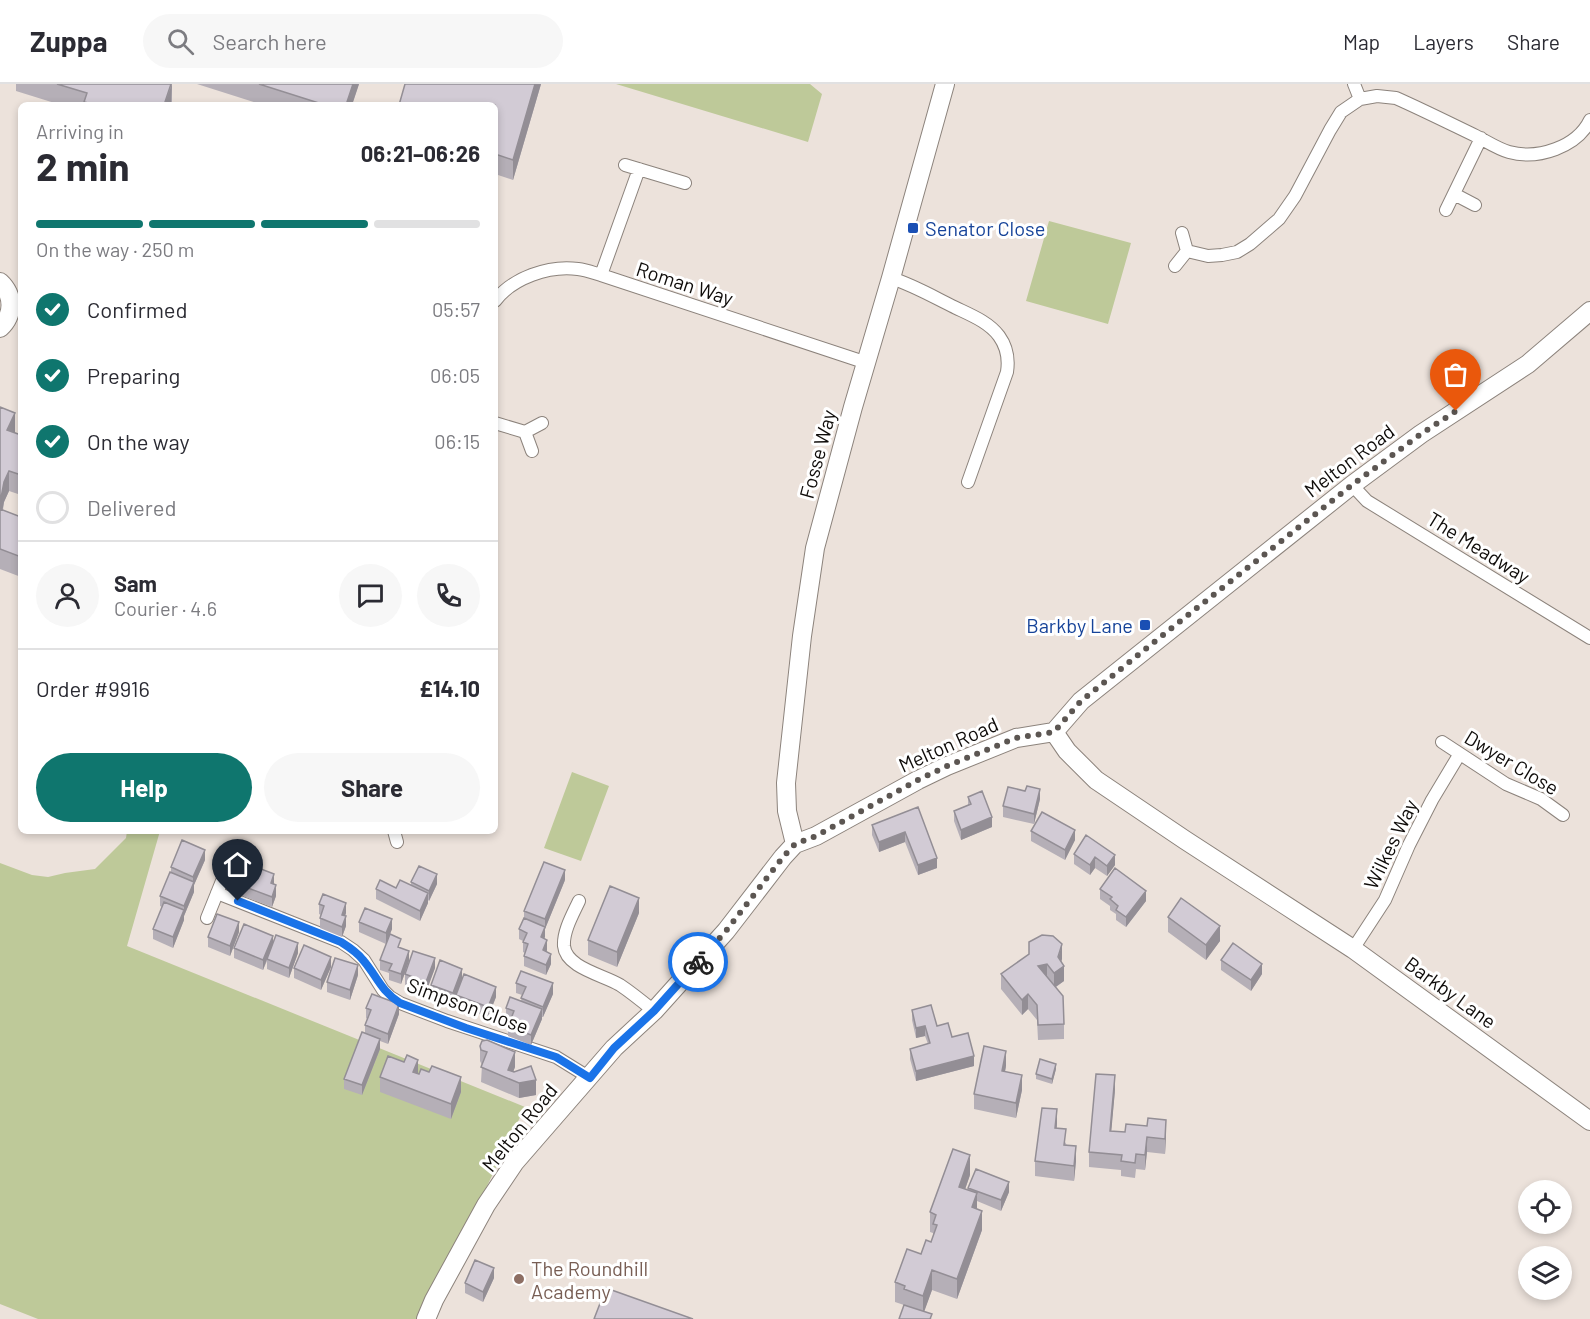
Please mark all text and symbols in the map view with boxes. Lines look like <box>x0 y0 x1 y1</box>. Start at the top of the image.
search box <box>143 14 563 68</box>
text: Zuppa <box>30 24 107 58</box>
icon: search <box>164 25 197 58</box>
text: Search here <box>212 28 327 54</box>
text: Map <box>1343 29 1380 54</box>
text: Layers <box>1413 29 1474 54</box>
text: Share <box>1507 29 1560 54</box>
text: Arriving in <box>36 119 124 143</box>
text: 06:21–06:26 <box>361 140 480 166</box>
text: 2 min <box>36 142 129 189</box>
place label: Senator Close <box>925 216 1045 240</box>
marker: Senator Close <box>906 221 920 235</box>
text: On the way · 250 m <box>36 237 194 261</box>
street label: Roman Way <box>633 256 737 310</box>
icon: check <box>36 293 69 326</box>
text: Confirmed <box>87 296 187 322</box>
text: 05:57 <box>432 297 480 321</box>
pin <box>1430 349 1481 411</box>
icon: bag <box>1439 358 1472 391</box>
icon: check <box>36 359 69 392</box>
text: Preparing <box>87 362 180 388</box>
text: 06:05 <box>430 363 480 387</box>
street label: Fosse Way <box>794 407 840 501</box>
street label: Melton Road <box>1299 418 1399 502</box>
icon: check <box>36 425 69 458</box>
text: On the way <box>87 428 190 454</box>
text: 06:15 <box>434 429 480 453</box>
text: Delivered <box>87 494 176 520</box>
street label: The Meadway <box>1423 506 1535 588</box>
button: person <box>36 564 99 627</box>
button: chat <box>339 564 402 627</box>
button: phone <box>417 564 480 627</box>
text: Sam <box>114 570 157 596</box>
text: Courier · 4.6 <box>114 596 217 620</box>
place label: Barkby Lane <box>1026 613 1133 637</box>
marker: Barkby Lane <box>1138 618 1152 632</box>
text: Order #9916 <box>36 675 150 701</box>
text: £14.10 <box>419 675 480 701</box>
street label: Melton Road <box>894 711 1002 777</box>
street label: Dwyer Close <box>1461 725 1563 799</box>
button: Help <box>36 753 252 822</box>
button: Share <box>264 753 480 822</box>
street label: Wilkes Way <box>1358 795 1422 893</box>
pin <box>212 839 263 901</box>
icon: home <box>221 848 254 881</box>
courier <box>668 932 728 992</box>
icon: bike <box>682 946 715 979</box>
street label: Barkby Lane <box>1401 951 1501 1033</box>
street label: Simpson Close <box>404 972 532 1038</box>
street label: Melton Road <box>476 1078 562 1176</box>
map controls <box>1518 1180 1572 1300</box>
button: locate <box>1518 1180 1572 1234</box>
button: layers <box>1518 1246 1572 1300</box>
place label: The Roundhill Academy <box>531 1256 648 1303</box>
marker: The Roundhill Academy <box>512 1272 526 1286</box>

